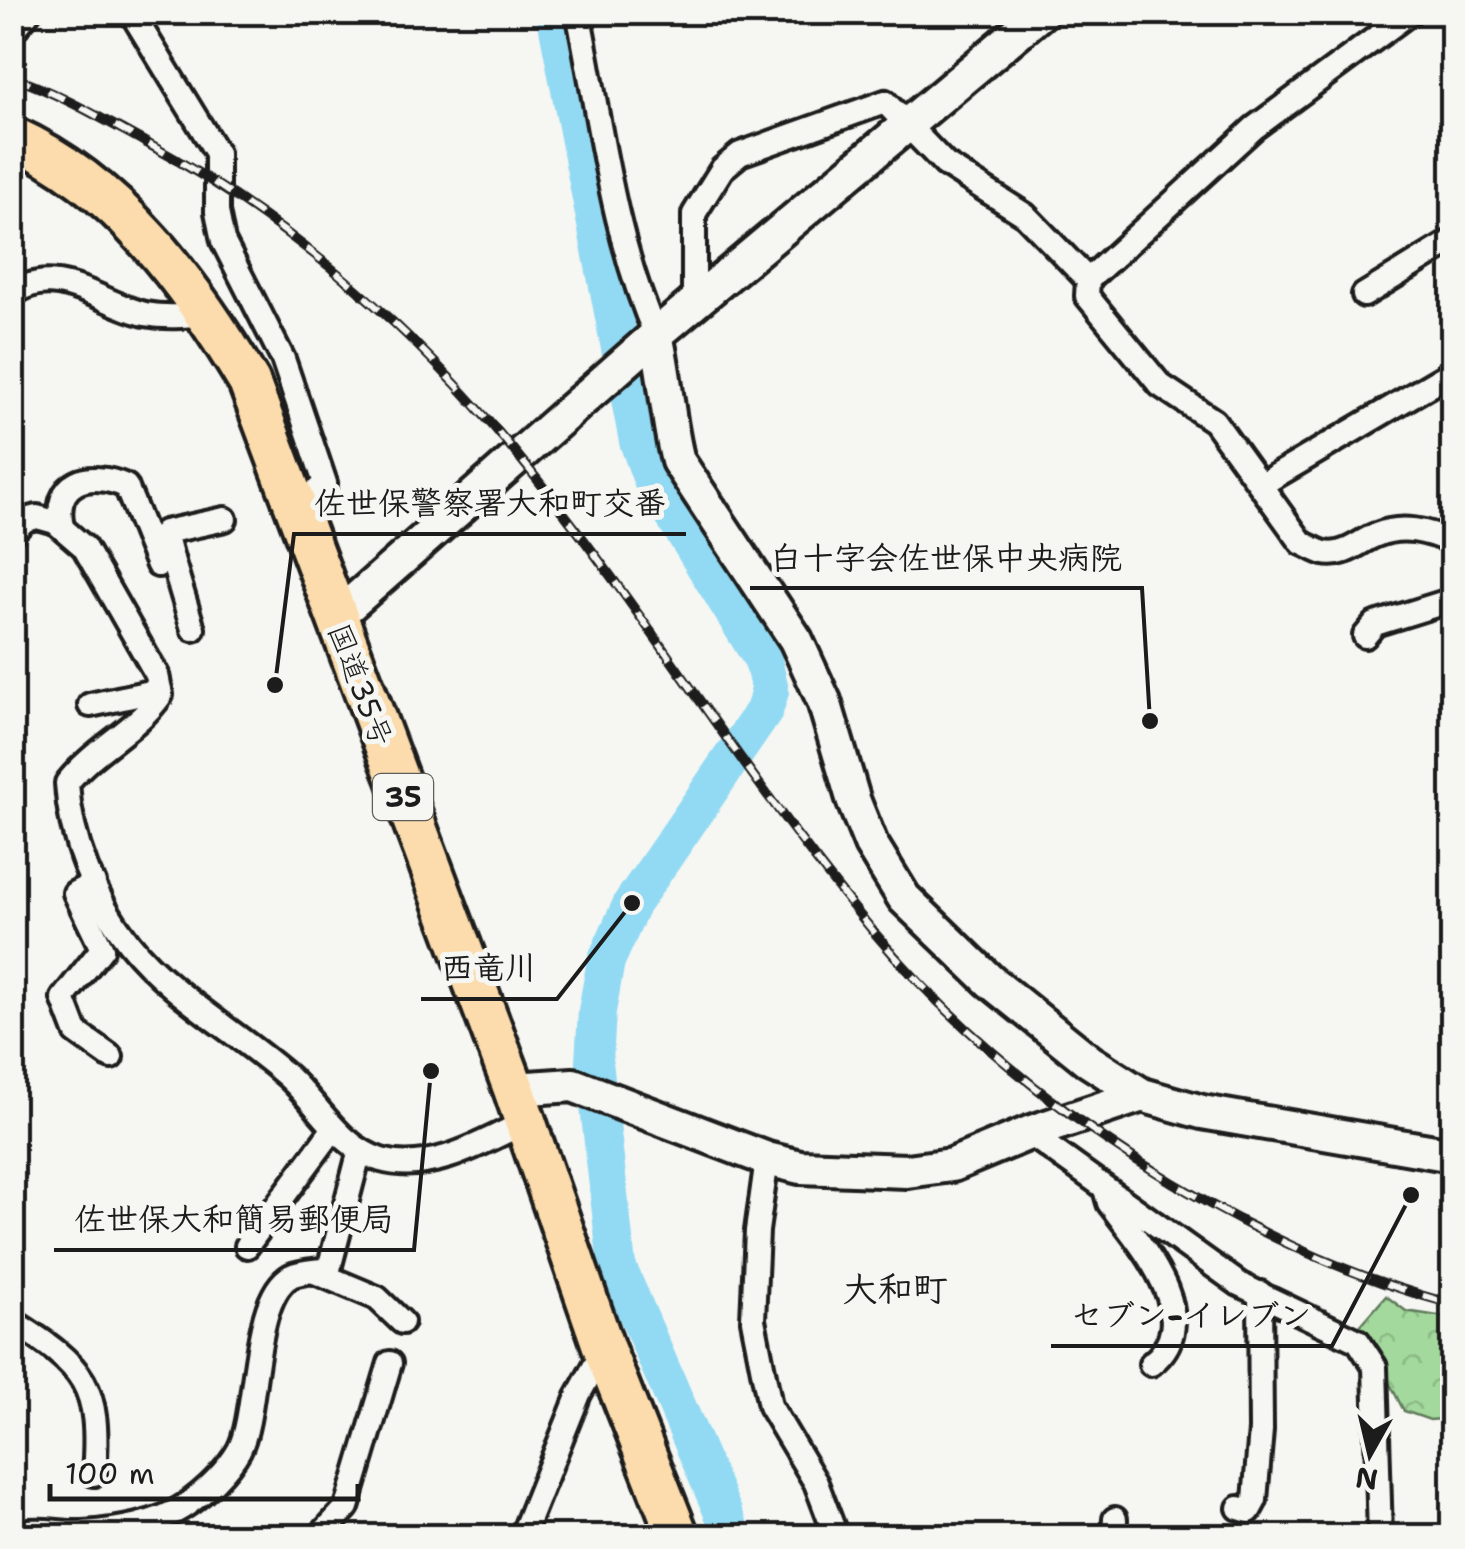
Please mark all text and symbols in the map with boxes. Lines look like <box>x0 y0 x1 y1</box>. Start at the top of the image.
callout: 佐世保警察署大和町交番 <box>294 472 686 534</box>
text: 佐世保警察署大和町交番 <box>314 481 666 524</box>
callout: 白十字会佐世保中央病院 <box>750 526 1142 588</box>
text: 白十字会佐世保中央病院 <box>770 536 1122 579</box>
street label: 国道35号 <box>318 617 403 752</box>
road number: 35 <box>373 774 433 820</box>
callout: 西竜川 <box>421 937 557 999</box>
text: 西竜川 <box>441 946 537 989</box>
callout: 佐世保大和簡易郵便局 <box>54 1188 414 1250</box>
text: 佐世保大和簡易郵便局 <box>74 1197 394 1240</box>
district label: 大和町 <box>842 1265 948 1312</box>
callout: セブン-イレブン <box>1051 1284 1332 1346</box>
text: セブン-イレブン <box>1071 1293 1311 1336</box>
north arrow <box>1320 1404 1420 1504</box>
scale bar <box>50 1439 358 1501</box>
text: 100 m <box>65 1453 155 1494</box>
text: N <box>1353 1458 1380 1499</box>

